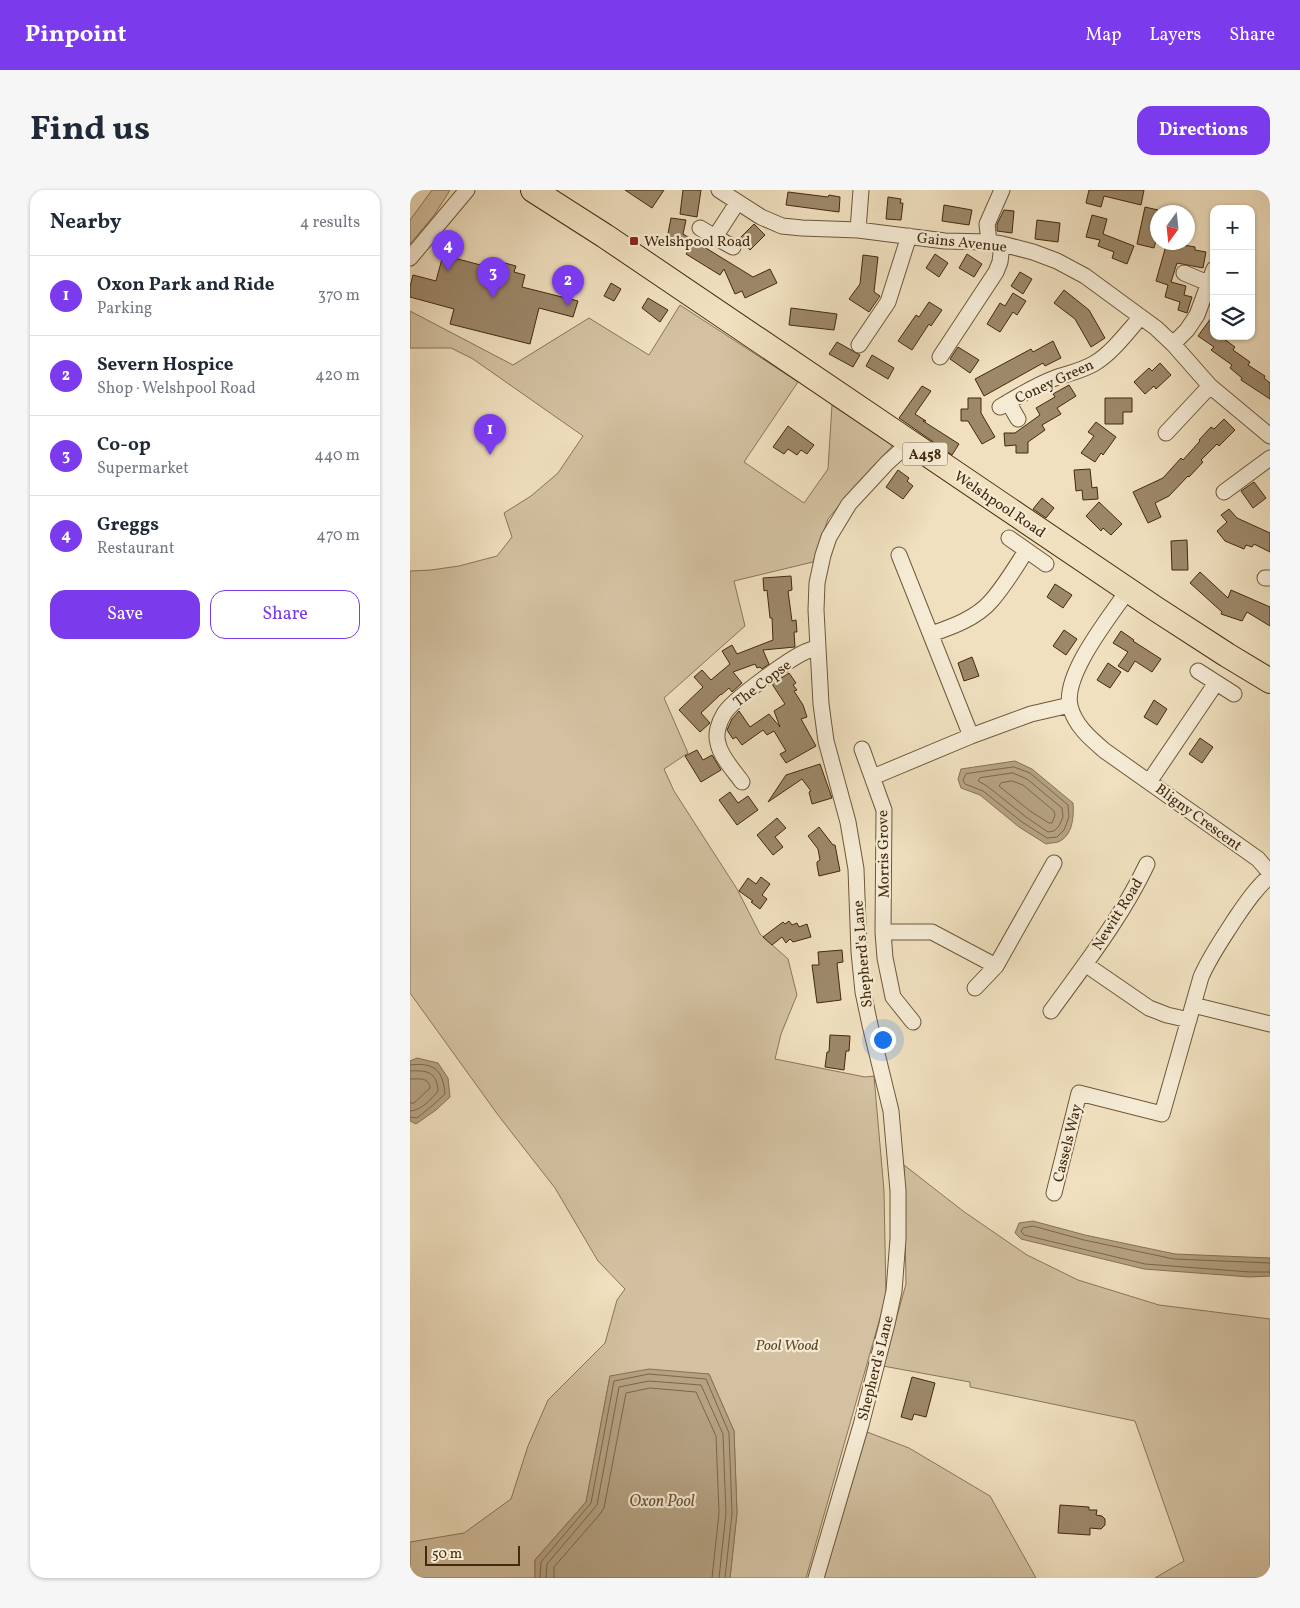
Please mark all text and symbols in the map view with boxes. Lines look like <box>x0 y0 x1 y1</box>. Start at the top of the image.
text: Pinpoint <box>25 18 127 52</box>
text: Map <box>1085 23 1121 48</box>
text: Layers <box>1149 23 1201 48</box>
text: Share <box>1229 23 1275 48</box>
text: Find us <box>30 106 150 154</box>
button: Directions <box>1137 106 1270 155</box>
north arrow <box>1150 205 1195 250</box>
map controls <box>1210 205 1255 340</box>
button: + <box>1210 205 1255 250</box>
text: Nearby <box>50 208 121 237</box>
text: 4 results <box>300 212 360 234</box>
street label: Gains Avenue <box>916 228 1008 259</box>
pin: 4 <box>432 230 464 271</box>
place label: Welshpool Road <box>644 232 751 253</box>
marker: Welshpool Road <box>628 235 640 247</box>
button: − <box>1210 250 1255 295</box>
pin: 3 <box>477 257 509 298</box>
pin: 2 <box>552 265 584 306</box>
text: Oxon Park and Ride <box>97 272 275 298</box>
text: 1 <box>63 285 69 307</box>
text: 370 m <box>318 285 360 307</box>
button: layers <box>1210 295 1255 340</box>
text: Parking <box>97 298 152 320</box>
text: Severn Hospice <box>97 352 234 378</box>
street label: Coney Green <box>1012 355 1098 410</box>
text: 2 <box>62 365 70 387</box>
text: 420 m <box>315 365 360 387</box>
text: Shop · Welshpool Road <box>97 378 256 400</box>
pin: 1 <box>474 414 506 455</box>
text: Co-op <box>97 432 151 458</box>
road number: A458 <box>902 442 948 466</box>
text: 3 <box>62 445 70 467</box>
text: 440 m <box>314 445 360 467</box>
text: Supermarket <box>97 458 189 480</box>
street label: Welshpool Road <box>949 467 1049 544</box>
text: Greggs <box>97 512 159 538</box>
text: 4 <box>61 525 71 547</box>
text: 470 m <box>316 525 360 547</box>
text: Restaurant <box>97 538 175 560</box>
button: Save <box>50 590 200 639</box>
button: Share <box>210 590 360 639</box>
street label: The Copse <box>730 656 796 713</box>
street label: Bligny Crescent <box>1150 780 1246 857</box>
street label: Morris Grove <box>873 810 896 898</box>
street label: Newitt Road <box>1088 875 1149 955</box>
street label: Shepherd's Lane <box>848 899 879 1009</box>
your location <box>870 1027 896 1053</box>
street label: Cassels Way <box>1049 1102 1088 1185</box>
street label: Shepherd's Lane <box>853 1313 900 1423</box>
park label: Pool Wood <box>756 1336 818 1357</box>
water label: Oxon Pool <box>629 1491 695 1513</box>
scale bar <box>425 1543 520 1566</box>
text: 50 m <box>432 1545 462 1564</box>

